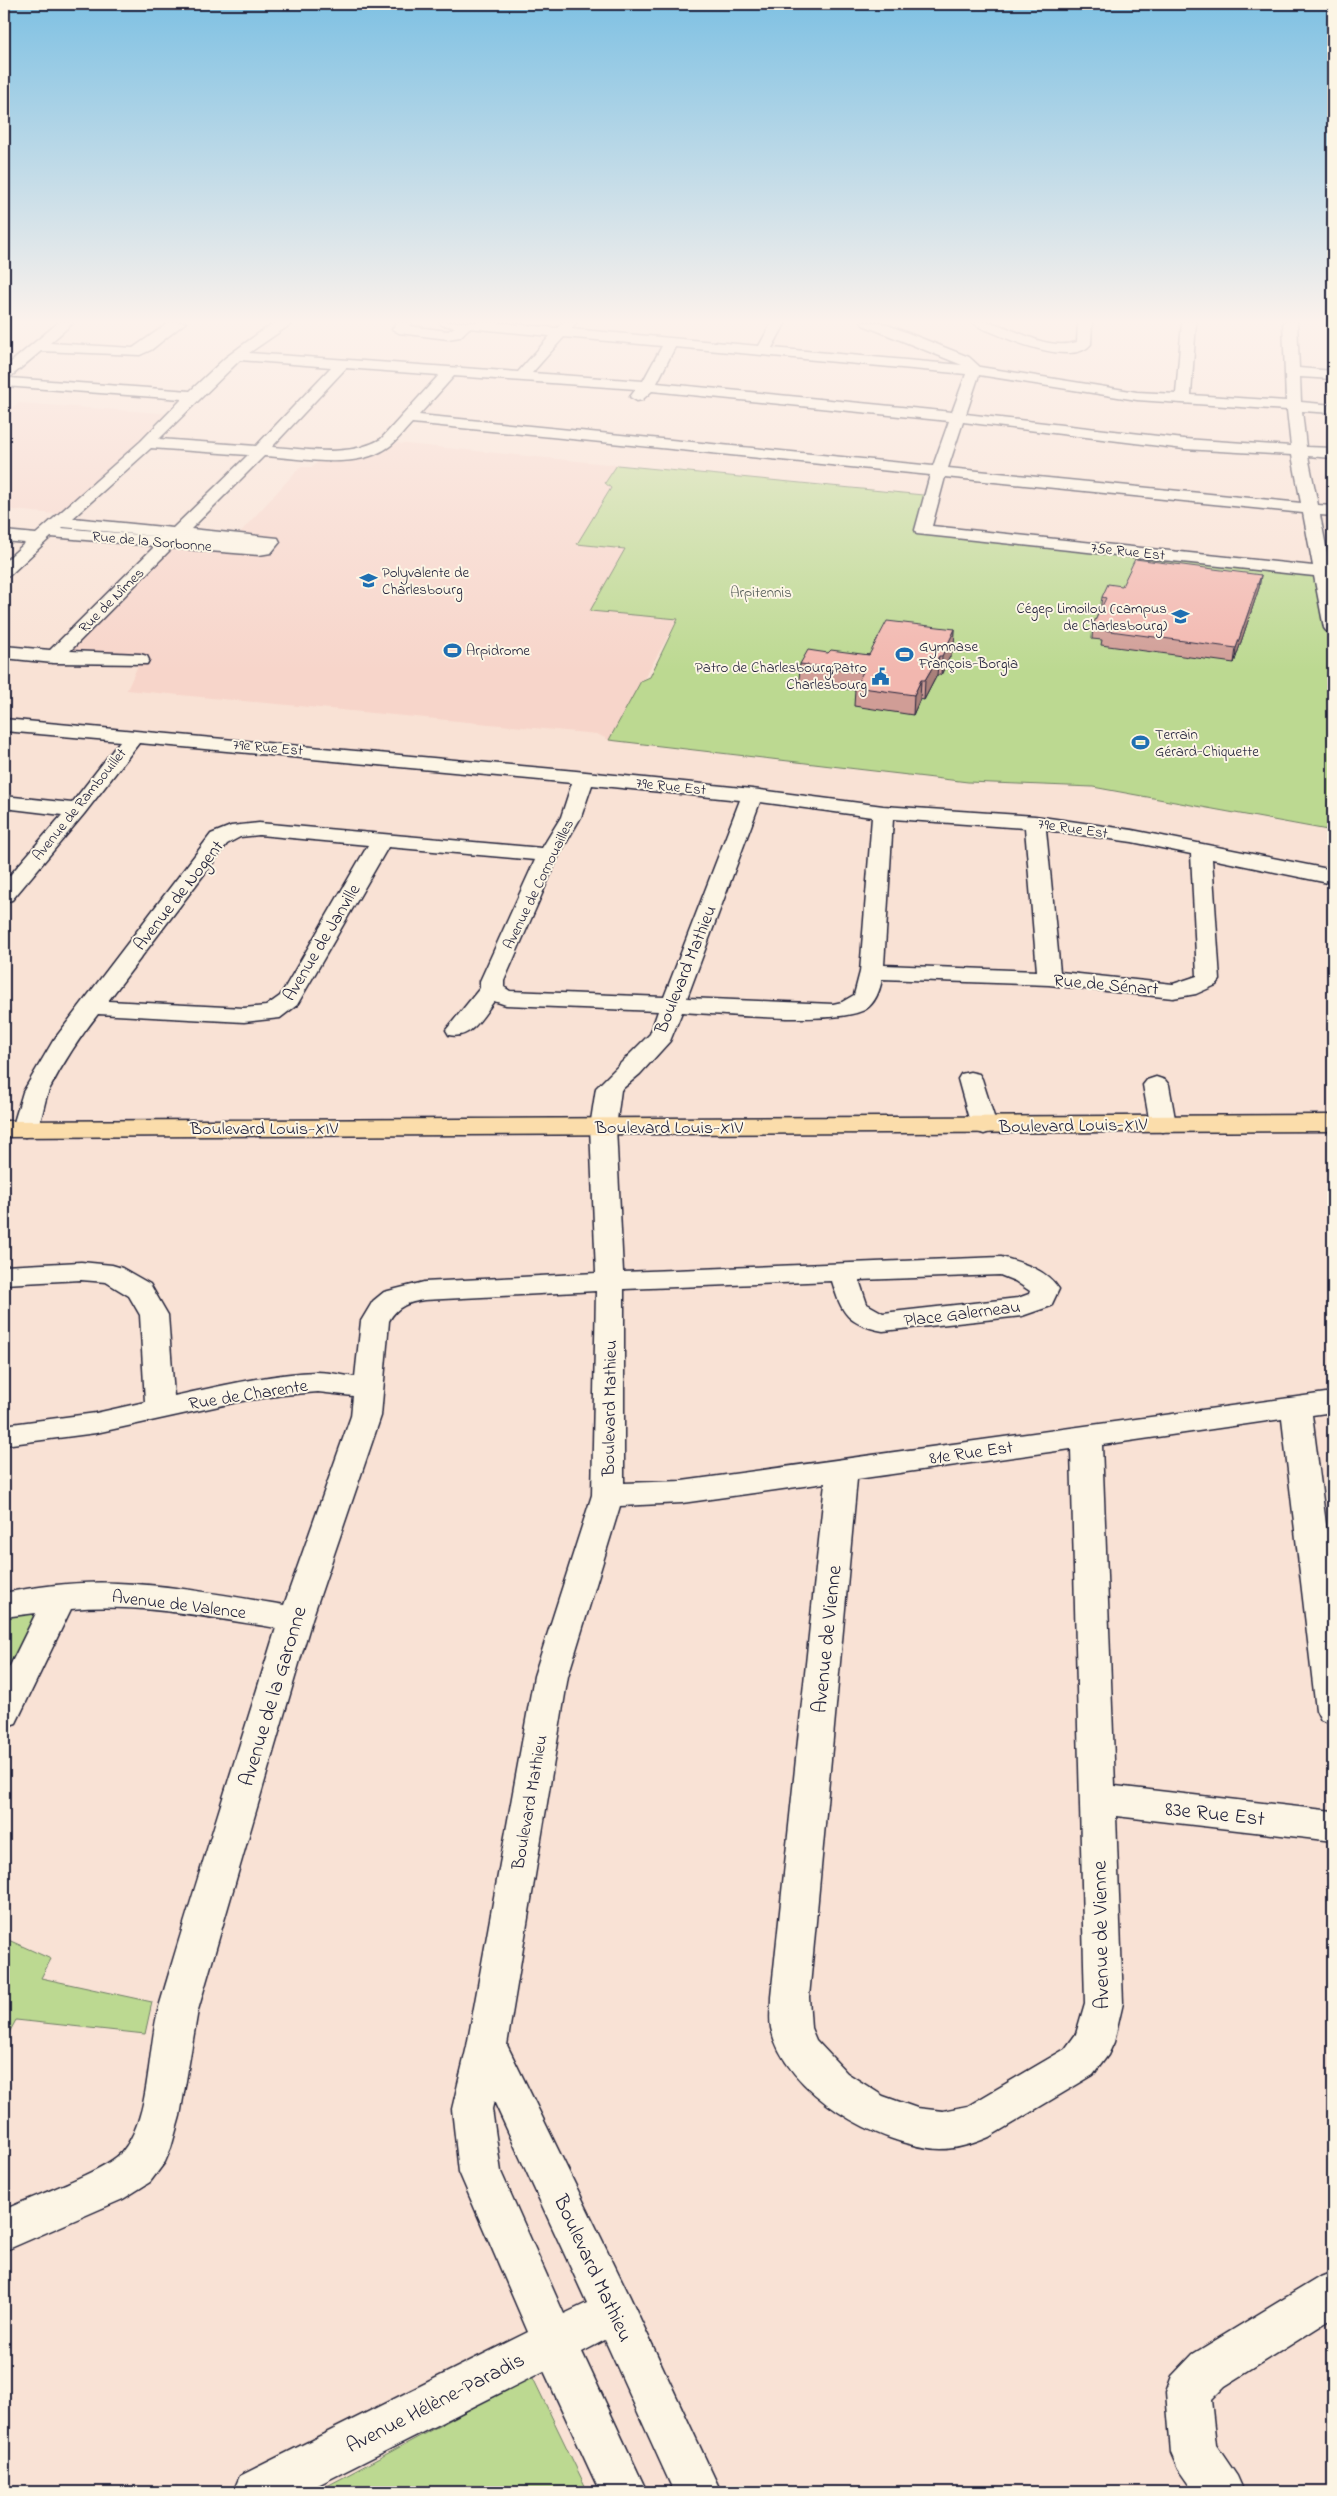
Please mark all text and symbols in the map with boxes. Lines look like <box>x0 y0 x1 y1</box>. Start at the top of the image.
street label: Rue de la Sorbonne <box>91 526 213 558</box>
street label: 75e Rue Est <box>1090 537 1166 567</box>
place label: Polyvalente de Charlesbourg <box>382 562 469 602</box>
street label: Rue de Nîmes <box>74 563 150 639</box>
school or university icon: Polyvalente de Charlesbourg <box>358 571 378 591</box>
park label: Arpitennis <box>730 582 792 604</box>
place label: Cégep Limoilou (campus de Charlesbourg) <box>1017 598 1168 638</box>
school or university icon: Cégep Limoilou (campus de Charlesbourg) <box>1171 607 1191 627</box>
place label: Gymnase François-Borgia <box>918 636 1018 676</box>
sports icon: Arpidrome <box>442 640 462 660</box>
place label: Arpidrome <box>466 640 530 662</box>
sports icon: Gymnase François-Borgia <box>895 645 915 665</box>
place label: Patro de Charlesbourg;Patro Charlesbourg <box>695 657 867 697</box>
public building icon: Patro de Charlesbourg;Patro Charlesbourg <box>871 666 891 686</box>
place label: Terrain Gérard-Chiquette <box>1155 724 1259 763</box>
sports icon: Terrain Gérard-Chiquette <box>1131 733 1151 753</box>
street label: 79e Rue Est <box>232 734 304 762</box>
street label: Avenue de Rambouillet <box>27 744 132 866</box>
street label: 79e Rue Est <box>635 772 707 802</box>
street label: 79e Rue Est <box>1037 813 1109 845</box>
street label: Avenue de Cornouailles <box>498 816 580 953</box>
street label: Avenue de Nogent <box>128 836 232 957</box>
street label: Avenue de Janville <box>277 879 369 1007</box>
street label: Boulevard Mathieu <box>649 902 724 1039</box>
street label: Rue de Sénart <box>1052 968 1159 1004</box>
street label: Boulevard Louis-XIV <box>998 1113 1148 1141</box>
street label: Boulevard Louis-XIV <box>594 1116 744 1142</box>
street label: Boulevard Louis-XIV <box>189 1117 339 1143</box>
street label: Place Galerneau <box>902 1295 1022 1335</box>
street label: Boulevard Mathieu <box>597 1340 625 1477</box>
street label: Rue de Charente <box>187 1374 311 1418</box>
street label: 81e Rue Est <box>928 1435 1015 1473</box>
street label: Avenue de Vienne <box>805 1563 851 1715</box>
street label: Avenue de Valence <box>110 1585 248 1627</box>
street label: Avenue de la Garonne <box>232 1602 316 1790</box>
street label: Boulevard Mathieu <box>506 1733 556 1873</box>
street label: 83e Rue Est <box>1164 1795 1266 1835</box>
street label: Avenue de Vienne <box>1086 1860 1118 2010</box>
street label: Boulevard Mathieu <box>545 2189 639 2347</box>
street label: Avenue Hélène-Paradis <box>342 2346 530 2462</box>

